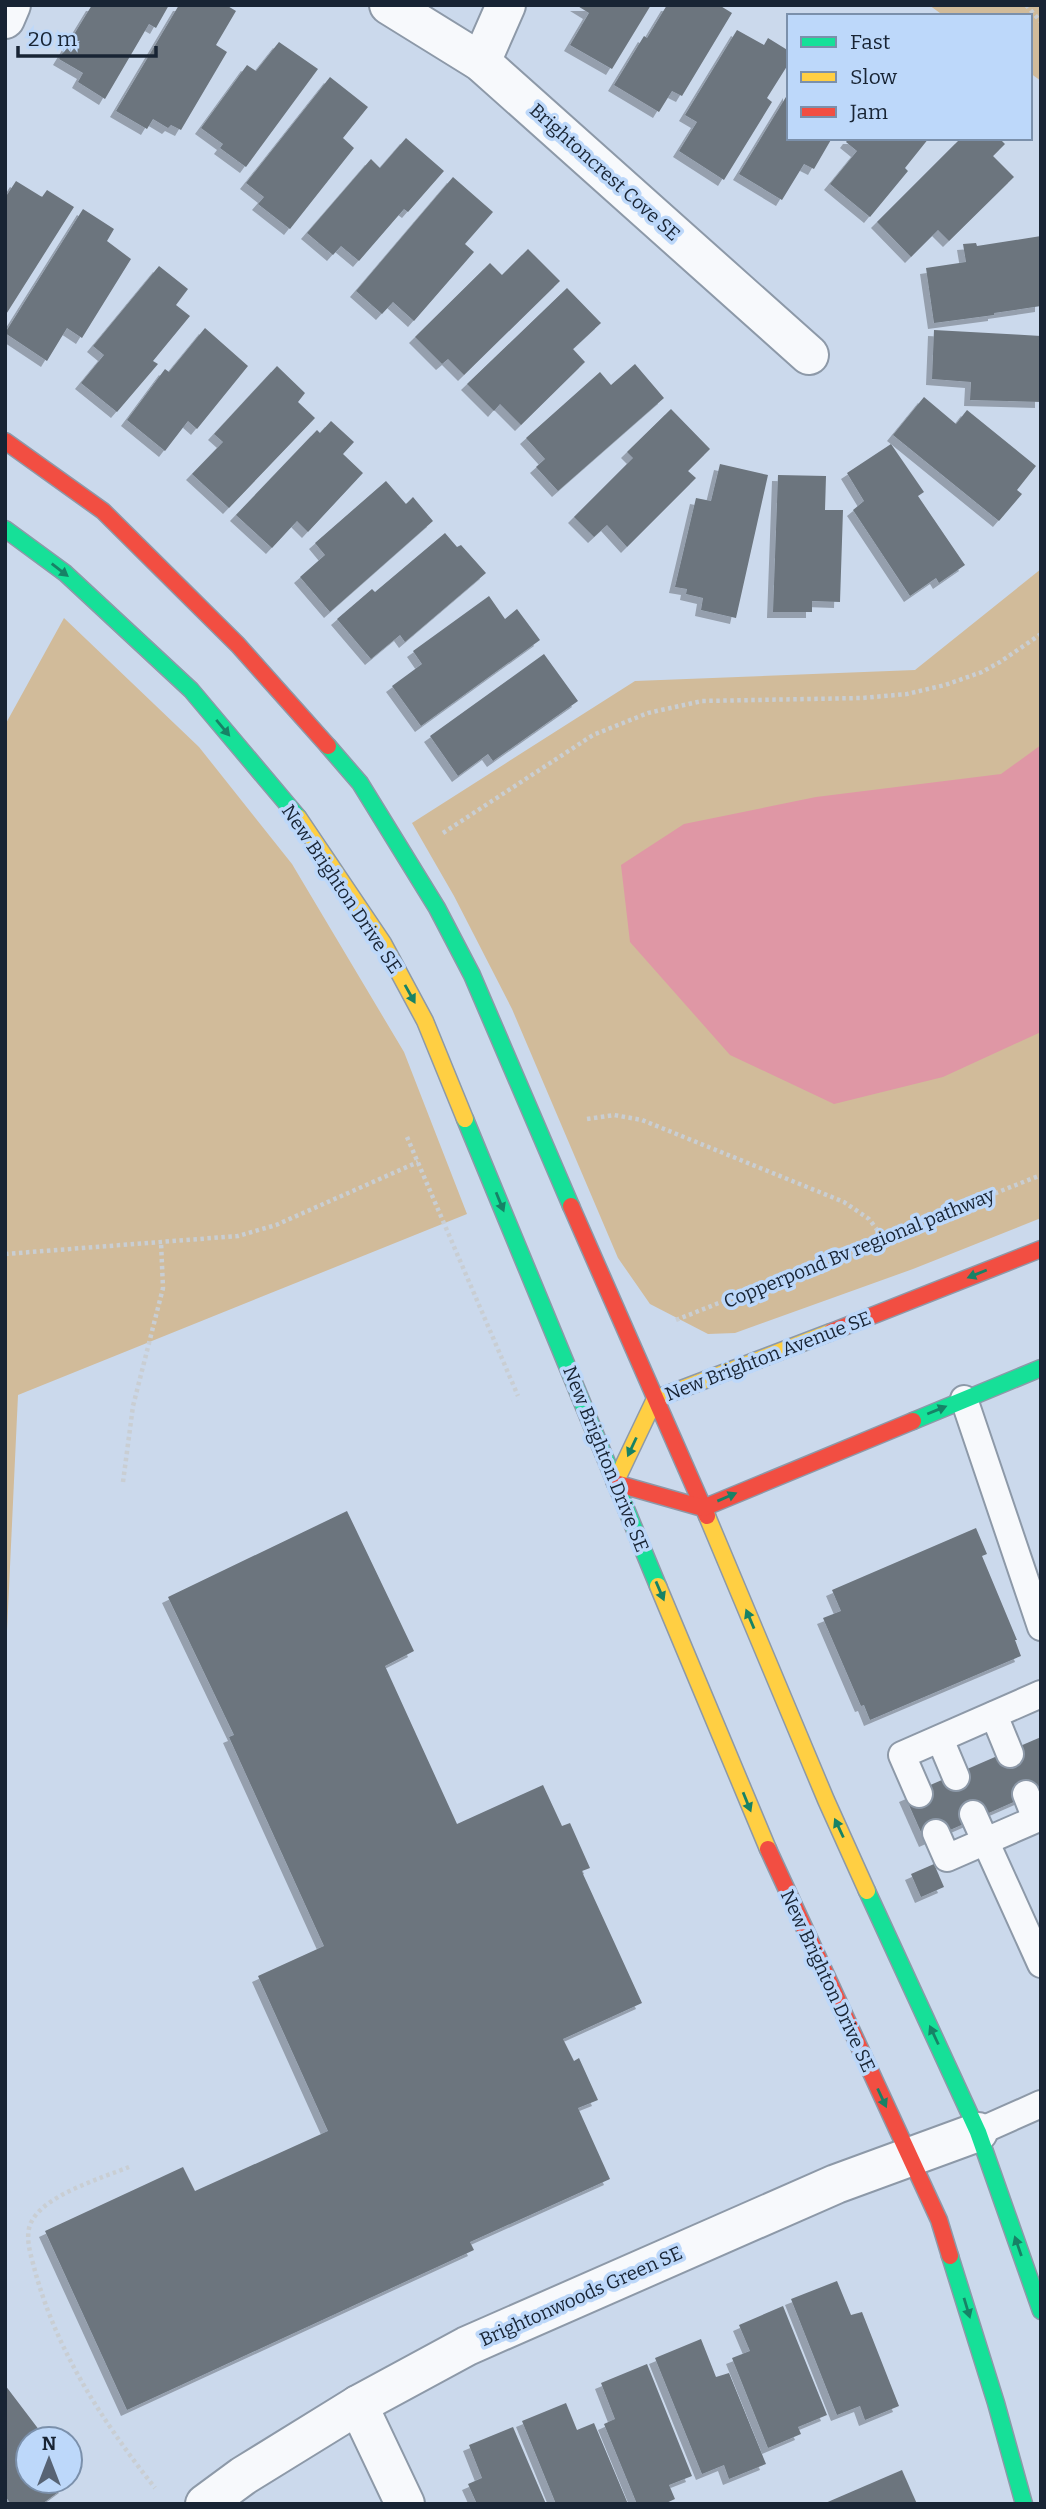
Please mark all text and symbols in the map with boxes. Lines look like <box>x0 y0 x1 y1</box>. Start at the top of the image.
scale bar <box>18 14 156 58</box>
legend <box>787 14 1032 140</box>
text: 20 m <box>28 26 77 52</box>
text: Fast <box>850 29 891 55</box>
text: Slow <box>850 64 897 90</box>
street label: Brightoncrest Cove SE <box>525 99 685 245</box>
text: Jam <box>849 99 888 125</box>
one-way arrow <box>51 562 69 577</box>
one-way arrow <box>215 720 230 737</box>
street label: New Brighton Drive SE <box>277 800 407 978</box>
one-way arrow <box>404 984 416 1003</box>
street label: Copperpond Bv regional pathway <box>720 1183 999 1313</box>
one-way arrow <box>495 1192 506 1213</box>
one-way arrow <box>967 1269 988 1280</box>
street label: New Brighton Avenue SE <box>662 1306 874 1406</box>
street label: New Brighton Drive SE <box>558 1363 654 1555</box>
one-way arrow <box>927 1405 948 1416</box>
one-way arrow <box>626 1437 638 1457</box>
one-way arrow <box>717 1492 738 1503</box>
one-way arrow <box>655 1581 666 1602</box>
one-way arrow <box>744 1608 755 1629</box>
one-way arrow <box>742 1791 753 1812</box>
one-way arrow <box>833 1818 845 1838</box>
street label: New Brighton Drive SE <box>776 1886 880 2076</box>
one-way arrow <box>928 2025 940 2045</box>
one-way arrow <box>876 2088 888 2108</box>
one-way arrow <box>1012 2236 1023 2257</box>
street label: Brightonwoods Green SE <box>476 2241 686 2351</box>
one-way arrow <box>962 2298 972 2319</box>
north arrow <box>14 2425 84 2495</box>
text: N <box>42 2432 57 2455</box>

